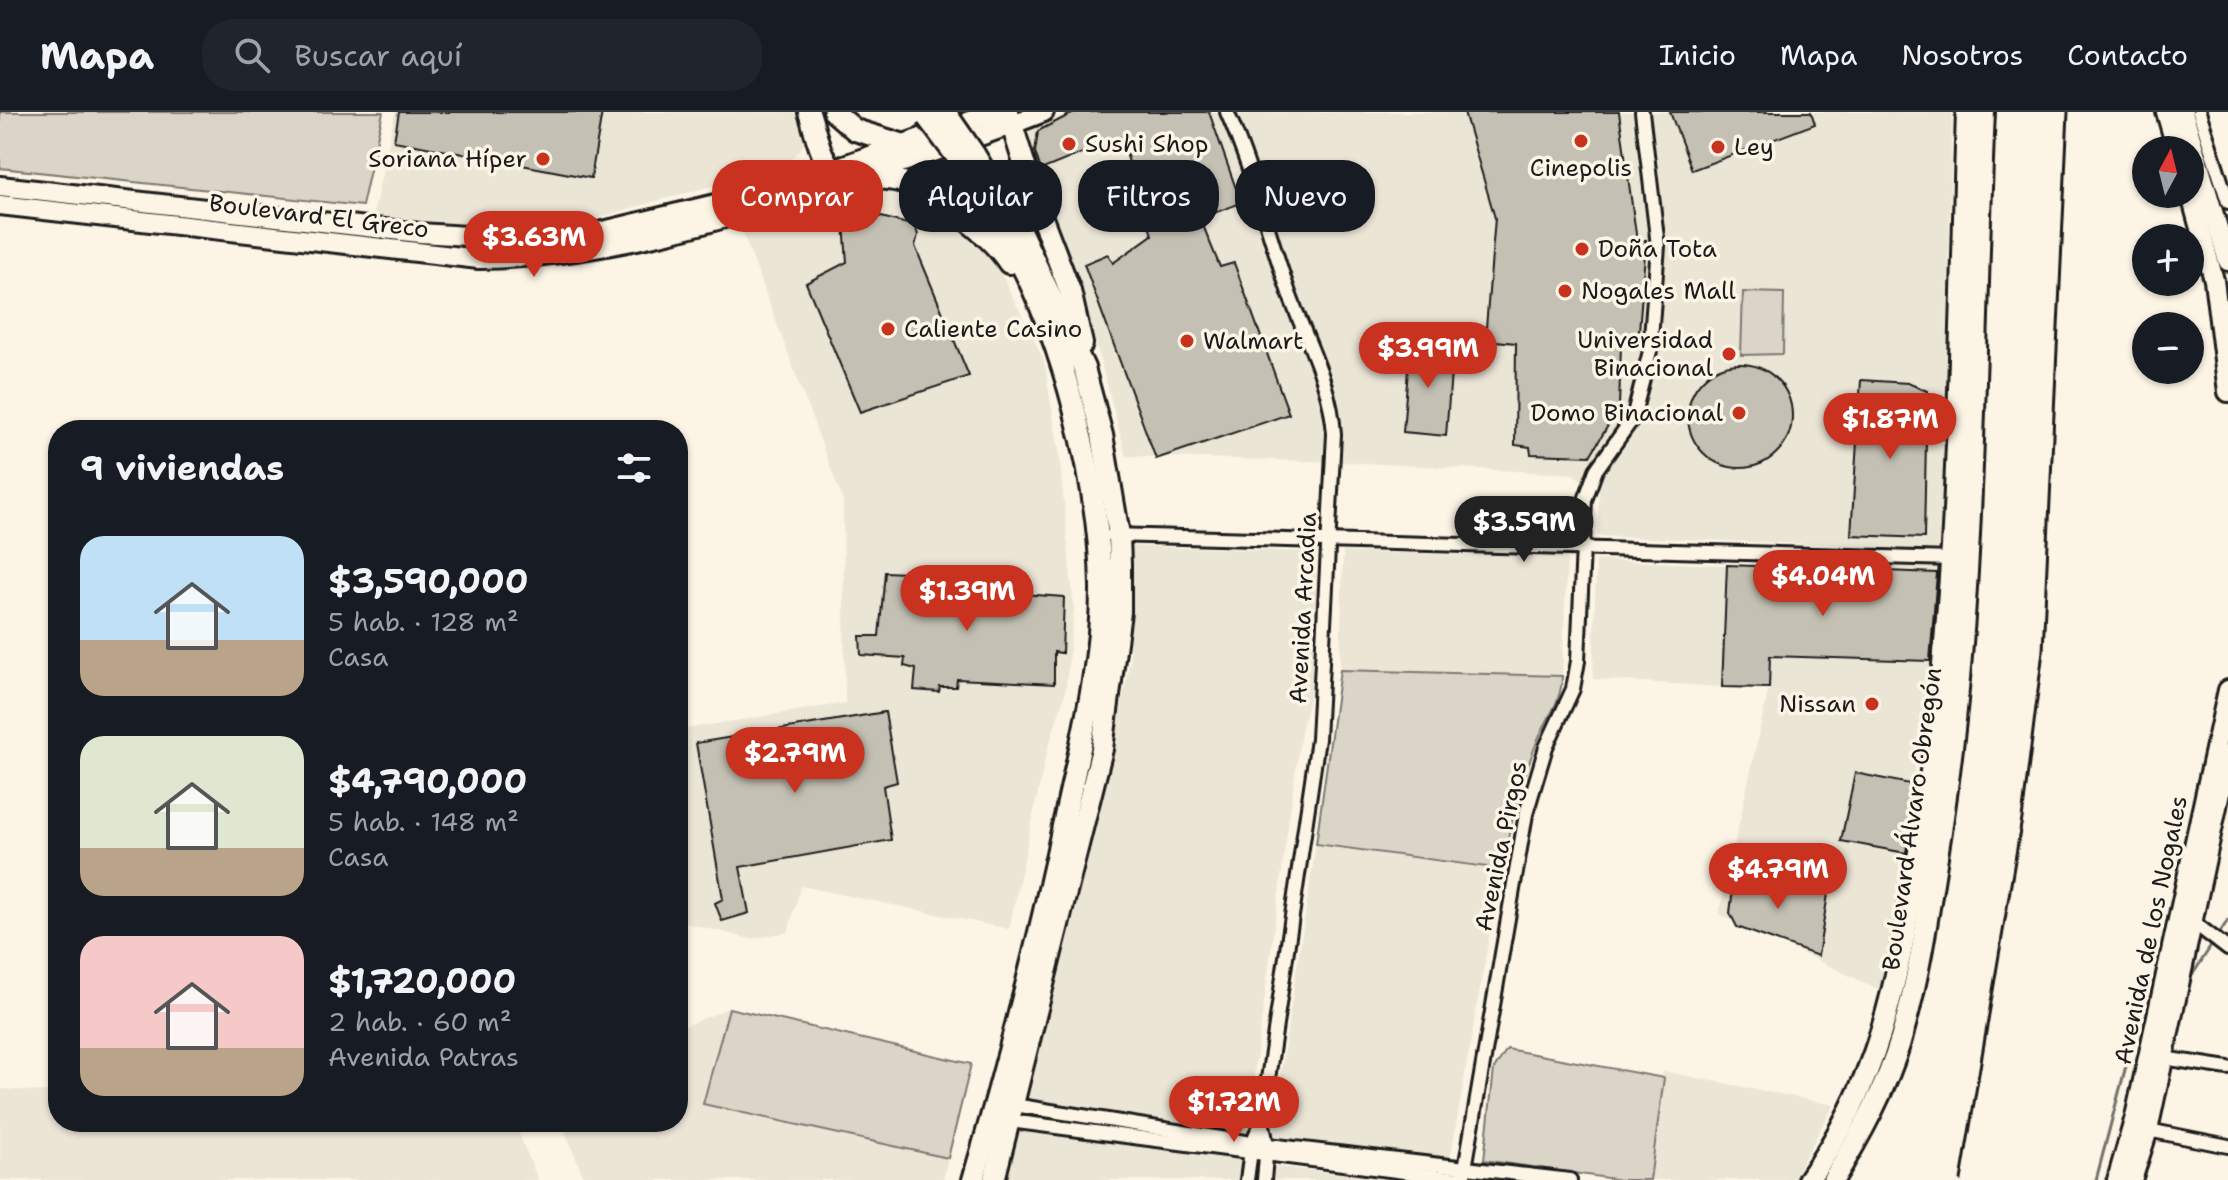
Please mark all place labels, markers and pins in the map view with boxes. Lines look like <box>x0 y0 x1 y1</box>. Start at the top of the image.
place label: Sushi Shop <box>1085 128 1208 160</box>
place label: Ley <box>1734 131 1774 163</box>
marker: Cinepolis <box>1572 132 1590 150</box>
marker: Sushi Shop <box>1060 135 1078 153</box>
marker: Ley <box>1709 138 1727 156</box>
place label: Soriana Híper <box>368 143 527 175</box>
marker: Soriana Híper <box>534 150 552 168</box>
place label: Cinepolis <box>1530 152 1632 184</box>
pin: $3.63M <box>469 211 599 279</box>
place label: Doña Tota <box>1598 233 1717 265</box>
marker: Doña Tota <box>1573 240 1591 258</box>
place label: Nogales Mall <box>1581 275 1736 307</box>
marker: Nogales Mall <box>1556 282 1574 300</box>
place label: Caliente Casino <box>904 313 1082 345</box>
marker: Caliente Casino <box>879 320 897 338</box>
pin: $3.99M <box>1363 322 1493 390</box>
place label: Universidad Binacional <box>1577 324 1714 384</box>
place label: Walmart <box>1203 325 1303 357</box>
marker: Walmart <box>1178 332 1196 350</box>
marker: Universidad Binacional <box>1720 345 1738 363</box>
pin: $1.87M <box>1825 393 1955 461</box>
place label: Domo Binacional <box>1530 397 1724 429</box>
marker: Domo Binacional <box>1730 404 1748 422</box>
pin: $3.59M <box>1459 496 1589 564</box>
pin: $4.04M <box>1758 550 1888 618</box>
pin: $1.39M <box>902 565 1032 633</box>
place label: Nissan <box>1779 688 1856 720</box>
marker: Nissan <box>1863 695 1881 713</box>
pin: $2.79M <box>730 727 860 795</box>
pin: $4.79M <box>1713 843 1843 911</box>
pin: $1.72M <box>1169 1076 1299 1144</box>

